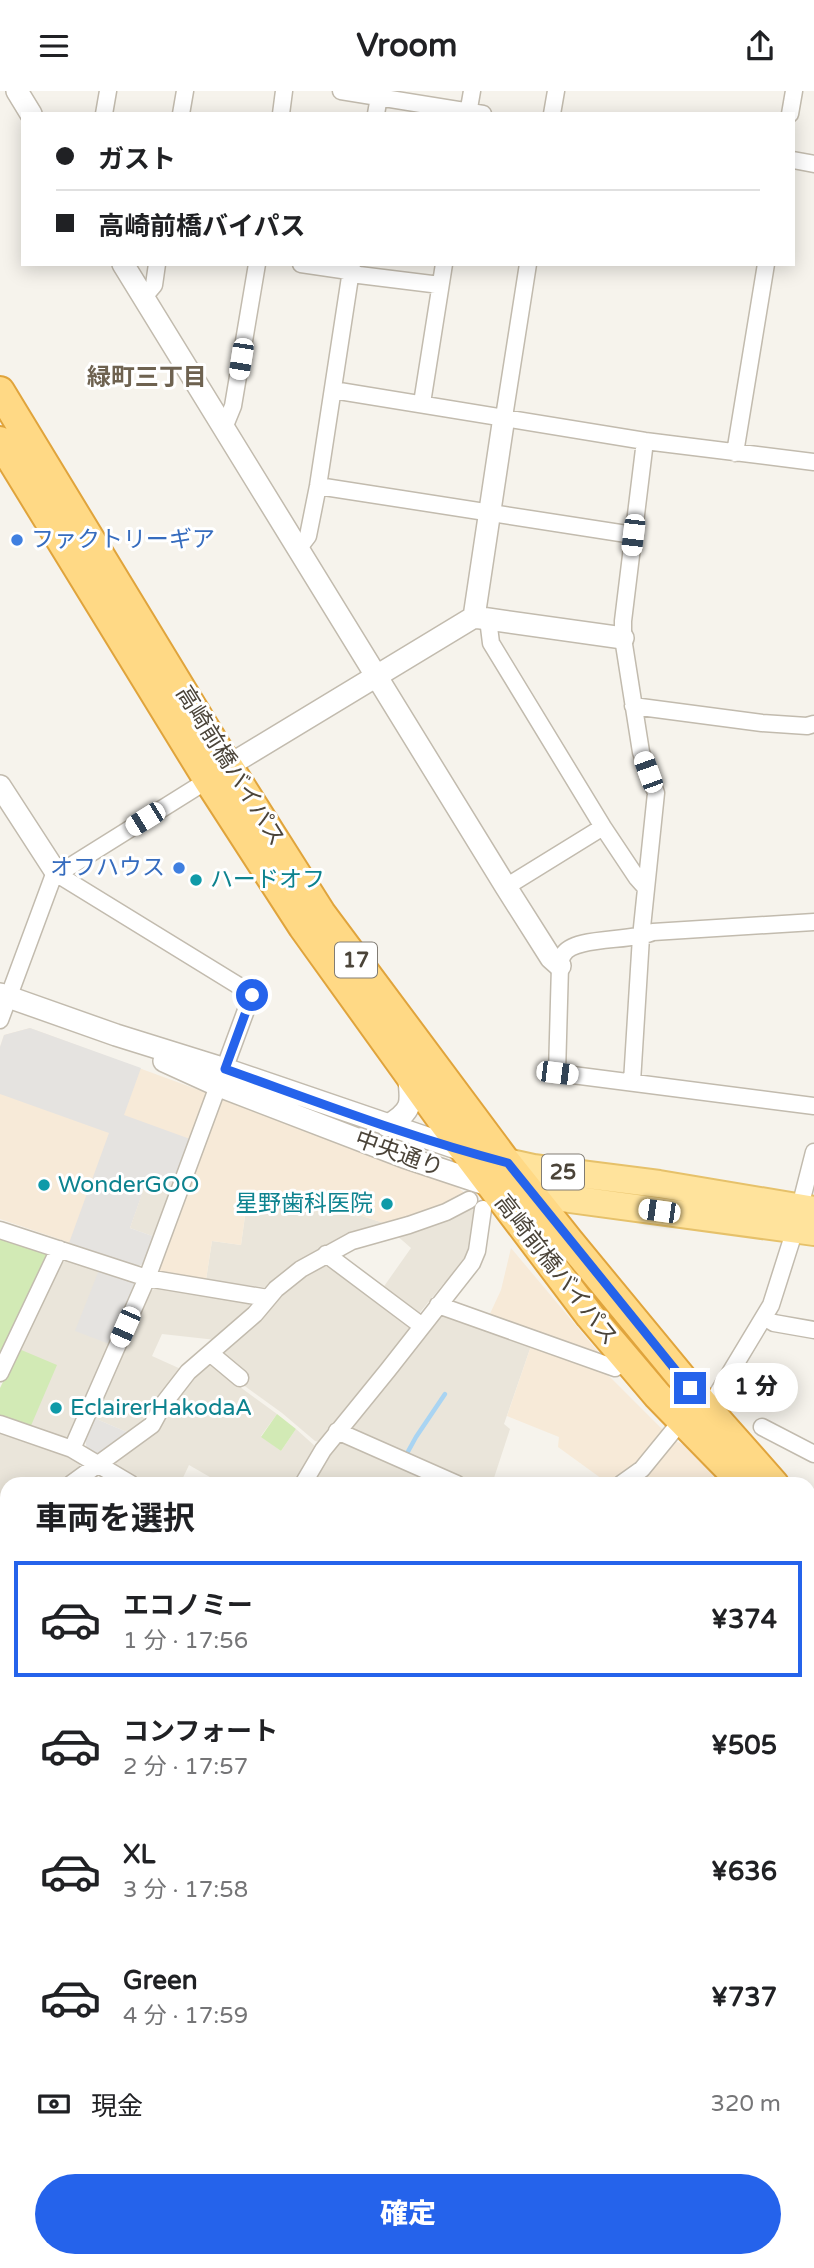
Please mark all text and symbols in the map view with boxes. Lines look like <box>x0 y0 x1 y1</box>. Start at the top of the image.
icon: menu <box>35 27 73 65</box>
text: Vroom <box>357 27 457 65</box>
icon: share <box>741 27 779 65</box>
text: ガスト <box>98 144 176 175</box>
text: 高崎前橋バイパス <box>98 211 305 242</box>
car <box>228 337 255 381</box>
district label: 緑町三丁目 <box>87 363 207 392</box>
car <box>621 513 646 557</box>
place label: ファクトリーギア <box>31 526 215 554</box>
marker: ファクトリーギア <box>9 532 25 548</box>
street label: 高崎前橋バイパス <box>169 681 291 851</box>
car <box>631 749 666 795</box>
car <box>122 799 169 839</box>
place label: オフハウス <box>50 854 165 882</box>
marker: オフハウス <box>171 860 187 876</box>
place label: ハードオフ <box>210 866 325 894</box>
marker: ハードオフ <box>188 872 204 888</box>
road number: 17 <box>335 943 377 977</box>
route start <box>236 979 268 1011</box>
car <box>535 1060 580 1086</box>
street label: 中央通り <box>351 1125 447 1183</box>
road number: 25 <box>542 1155 584 1189</box>
place label: WonderGOO <box>58 1171 199 1199</box>
marker: WonderGOO <box>36 1177 52 1193</box>
street label: 高崎前橋バイパス <box>488 1189 624 1351</box>
place label: 星野歯科医院 <box>235 1190 373 1218</box>
marker: 星野歯科医院 <box>379 1196 395 1212</box>
car <box>637 1198 682 1224</box>
car <box>107 1304 144 1350</box>
callout: 1 分 <box>714 1363 798 1413</box>
route end <box>674 1372 706 1404</box>
text: 1 分 <box>734 1373 778 1401</box>
place label: EclairerHakodaA <box>70 1394 252 1422</box>
marker: EclairerHakodaA <box>48 1400 64 1416</box>
text: 車両を選択 <box>35 1500 195 1538</box>
icon: car <box>39 1588 102 1651</box>
text: エコノミー <box>123 1590 253 1621</box>
text: ¥374 <box>711 1604 777 1635</box>
text: 1 分 · 17:56 <box>123 1627 248 1655</box>
icon: car <box>39 1714 102 1777</box>
text: コンフォート <box>123 1716 278 1747</box>
text: ¥505 <box>711 1730 777 1761</box>
text: 2 分 · 17:57 <box>123 1753 248 1781</box>
text: XL <box>123 1839 155 1870</box>
icon: car <box>39 1840 102 1903</box>
text: ¥636 <box>711 1856 777 1887</box>
text: 3 分 · 17:58 <box>123 1876 248 1904</box>
text: Green <box>123 1965 198 1996</box>
icon: car <box>39 1966 102 2029</box>
text: ¥737 <box>711 1982 777 2013</box>
text: 4 分 · 17:59 <box>123 2002 248 2030</box>
icon: cash <box>35 2085 73 2123</box>
text: 320 m <box>711 2090 781 2118</box>
text: 現金 <box>91 2091 143 2122</box>
button: 確定 <box>35 2174 781 2254</box>

